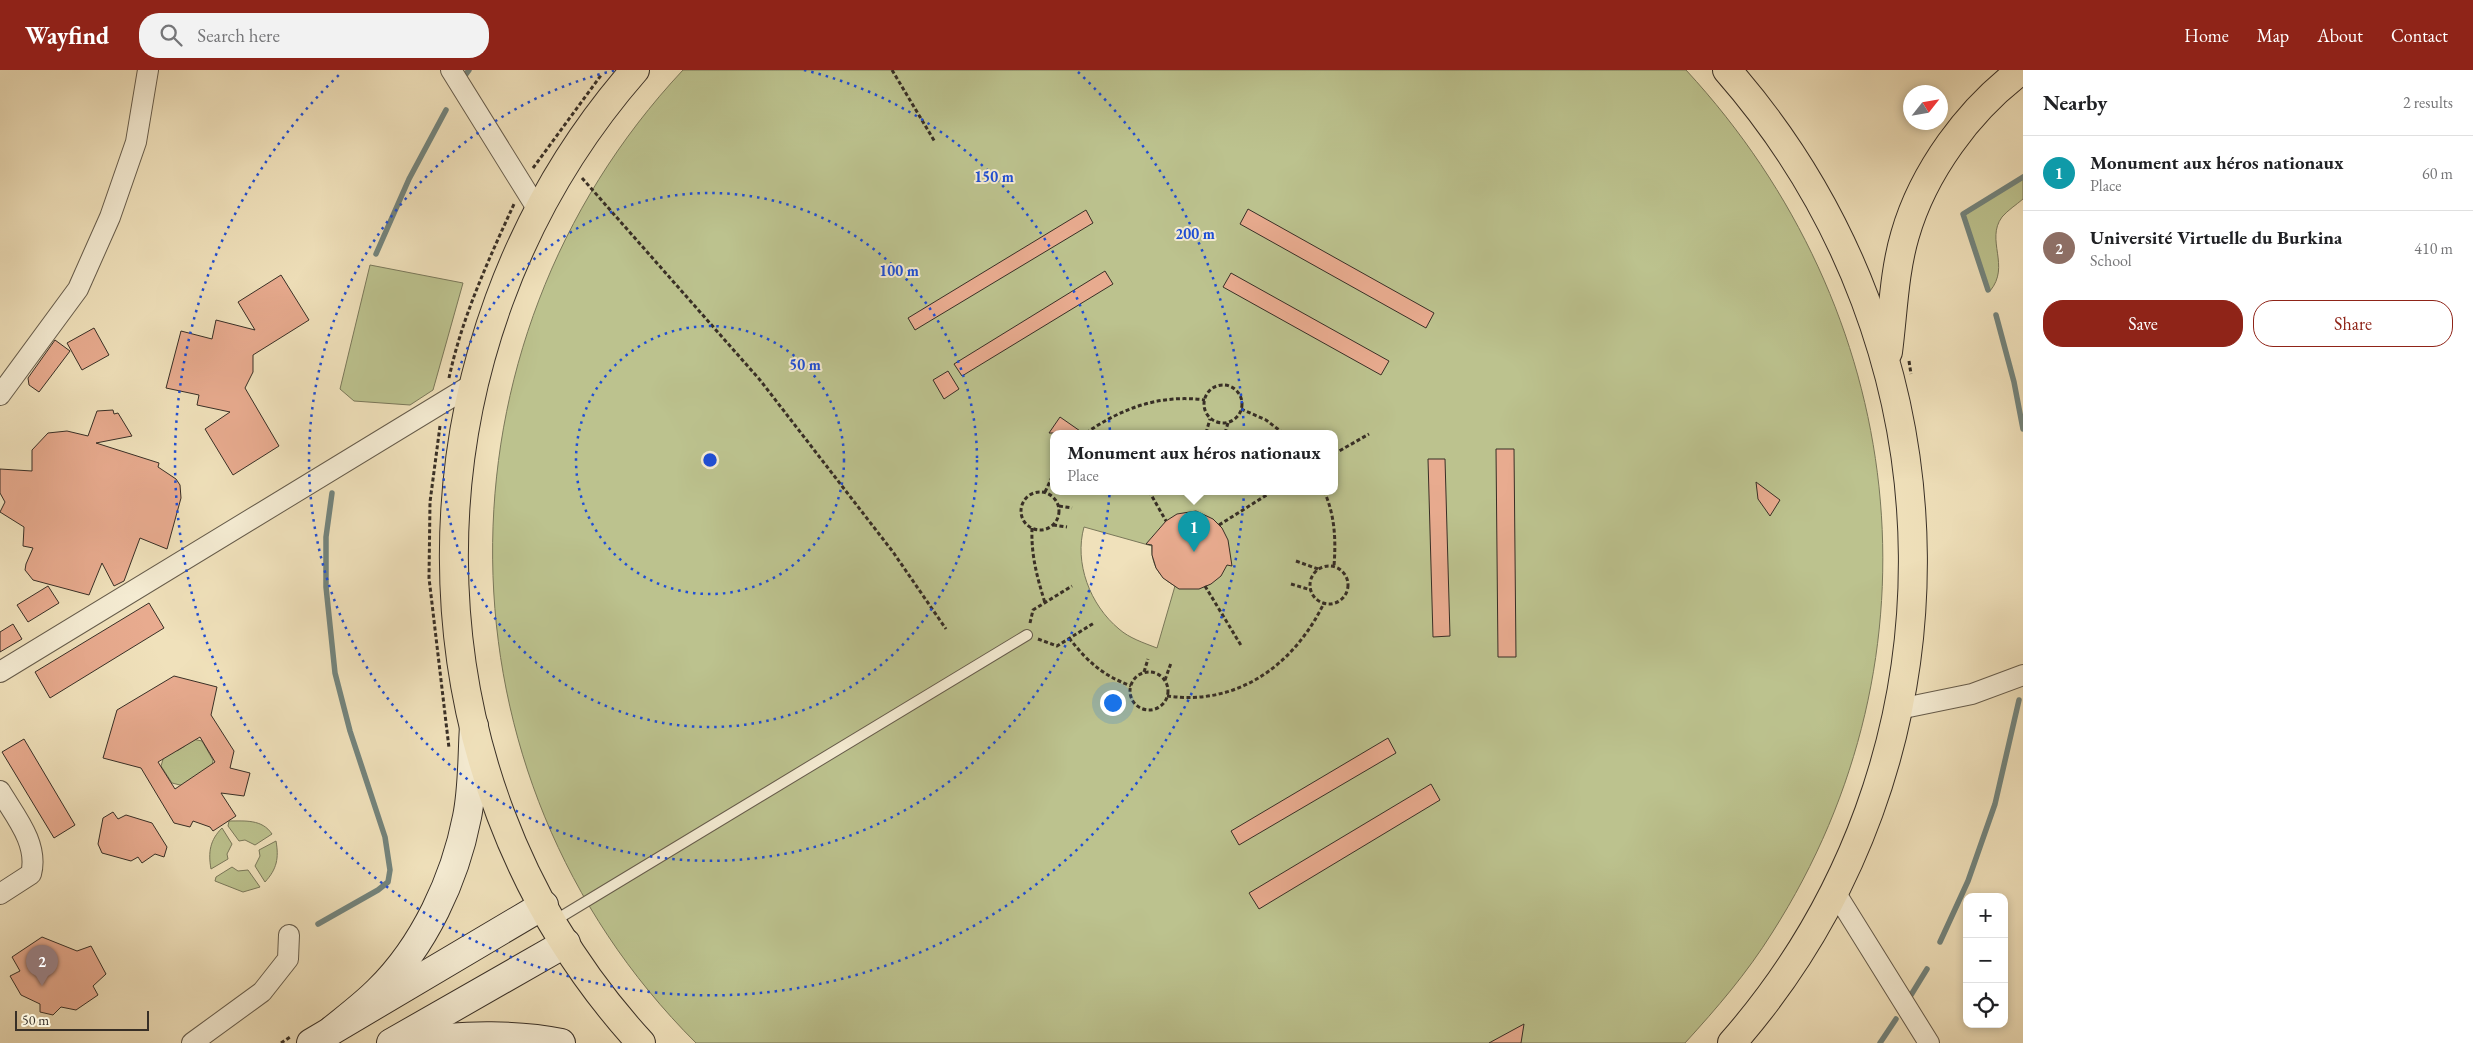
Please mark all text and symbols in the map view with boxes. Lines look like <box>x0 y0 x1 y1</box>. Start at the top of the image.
search box <box>139 13 489 58</box>
text: Wayfind <box>25 20 109 51</box>
icon: search <box>157 21 185 49</box>
text: Search here <box>197 23 280 48</box>
text: Home <box>2184 24 2229 47</box>
text: Map <box>2257 24 2289 47</box>
text: About <box>2317 24 2363 47</box>
text: Contact <box>2391 24 2448 47</box>
north arrow <box>1903 85 1948 130</box>
text: Nearby <box>2043 89 2107 116</box>
text: 2 results <box>2403 92 2453 113</box>
text: Monument aux héros nationaux <box>2090 150 2344 175</box>
text: 1 <box>2055 163 2063 184</box>
text: 60 m <box>2422 163 2453 184</box>
text: 150 m <box>974 167 1014 186</box>
text: Place <box>2090 175 2122 196</box>
text: 200 m <box>1175 224 1215 243</box>
text: Université Virtuelle du Burkina <box>2090 225 2342 250</box>
text: 2 <box>2055 238 2063 259</box>
text: 410 m <box>2414 238 2453 259</box>
text: School <box>2090 250 2132 271</box>
text: 100 m <box>879 261 919 280</box>
button: Save <box>2043 300 2243 347</box>
button: Share <box>2253 300 2453 347</box>
text: 50 m <box>789 355 821 374</box>
popup <box>1050 430 1338 495</box>
text: Monument aux héros nationaux <box>1067 440 1321 465</box>
centre of rings <box>701 451 719 469</box>
text: Place <box>1067 465 1099 486</box>
pin: 1 <box>1178 511 1210 552</box>
your location <box>1100 690 1126 716</box>
map controls <box>1963 893 2008 1028</box>
button: + <box>1963 893 2008 938</box>
button: − <box>1963 938 2008 983</box>
pin: 2 <box>26 945 58 986</box>
button: locate <box>1963 983 2008 1028</box>
scale bar <box>15 1008 149 1031</box>
text: 50 m <box>22 1011 49 1029</box>

